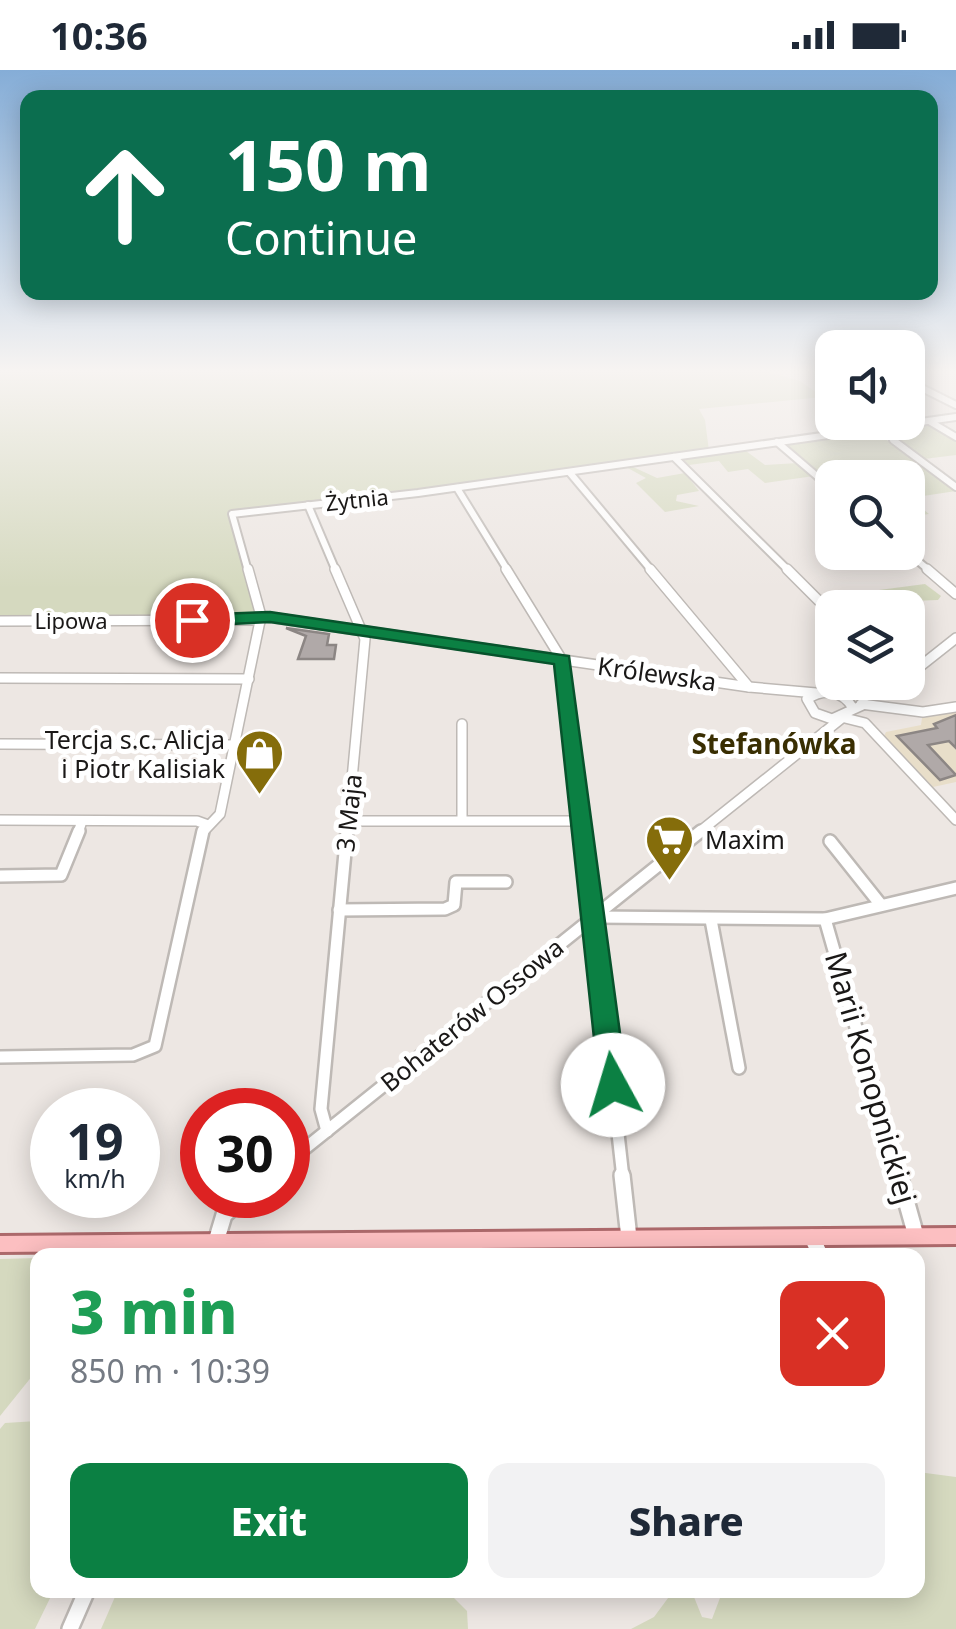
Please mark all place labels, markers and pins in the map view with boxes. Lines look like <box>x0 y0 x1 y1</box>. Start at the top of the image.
pin <box>150 578 235 663</box>
place label: Tercja s.c. Alicja i Piotr Kalisiak <box>45 722 226 785</box>
shop icon: Tercja s.c. Alicja i Piotr Kalisiak <box>234 728 286 796</box>
supermarket icon: Maxim <box>644 814 696 882</box>
place label: Maxim <box>705 822 785 856</box>

